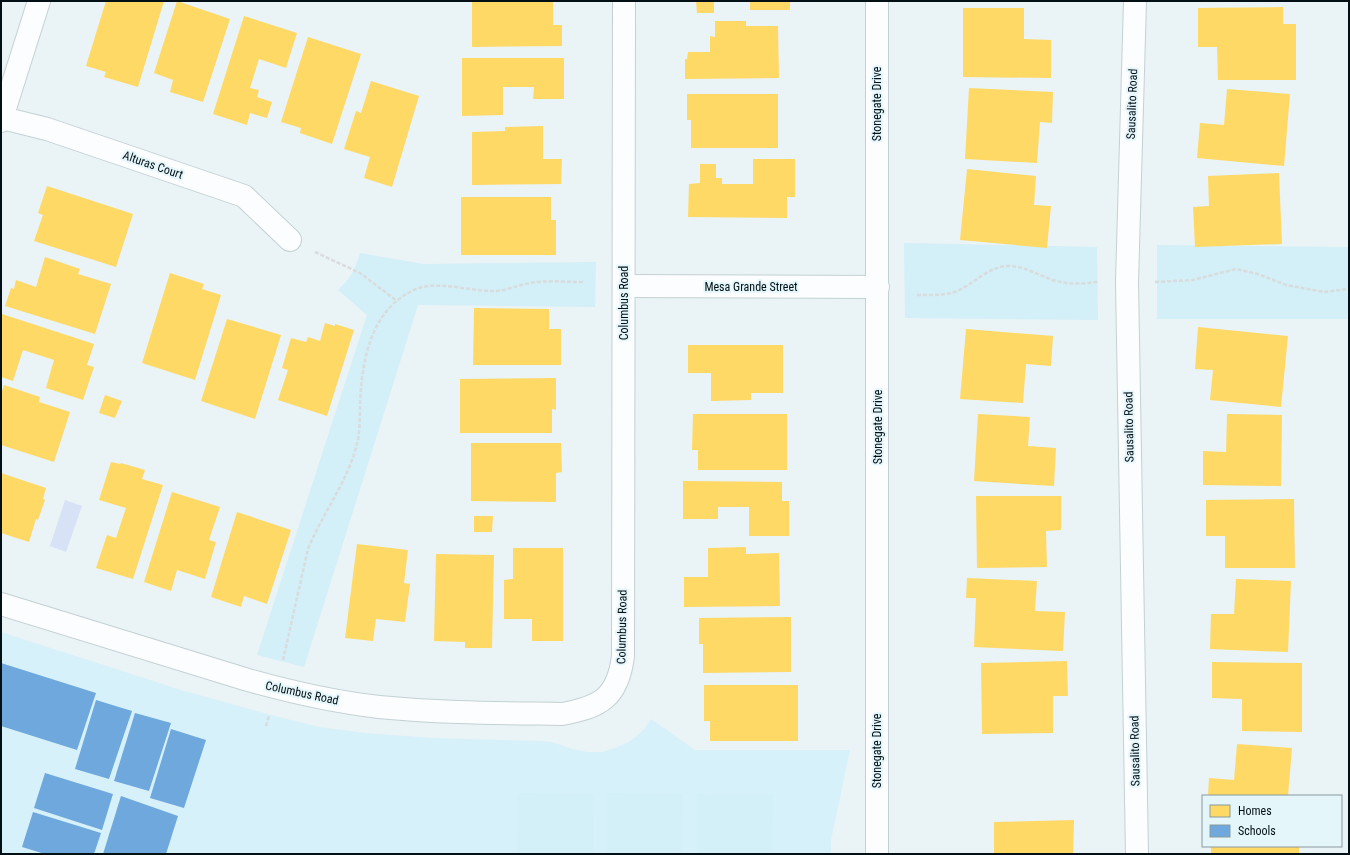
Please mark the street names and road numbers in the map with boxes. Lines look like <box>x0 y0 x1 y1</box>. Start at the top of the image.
street label: Stonegate Drive <box>870 66 884 141</box>
street label: Sausalito Road <box>1124 68 1140 140</box>
street label: Alturas Court <box>121 148 185 182</box>
street label: Columbus Road <box>617 266 631 340</box>
street label: Mesa Grande Street <box>704 280 798 294</box>
street label: Stonegate Drive <box>871 389 885 464</box>
street label: Sausalito Road <box>1121 391 1137 463</box>
street label: Columbus Road <box>614 590 630 664</box>
street label: Columbus Road <box>264 678 340 708</box>
street label: Stonegate Drive <box>870 713 884 788</box>
street label: Sausalito Road <box>1127 715 1143 787</box>

